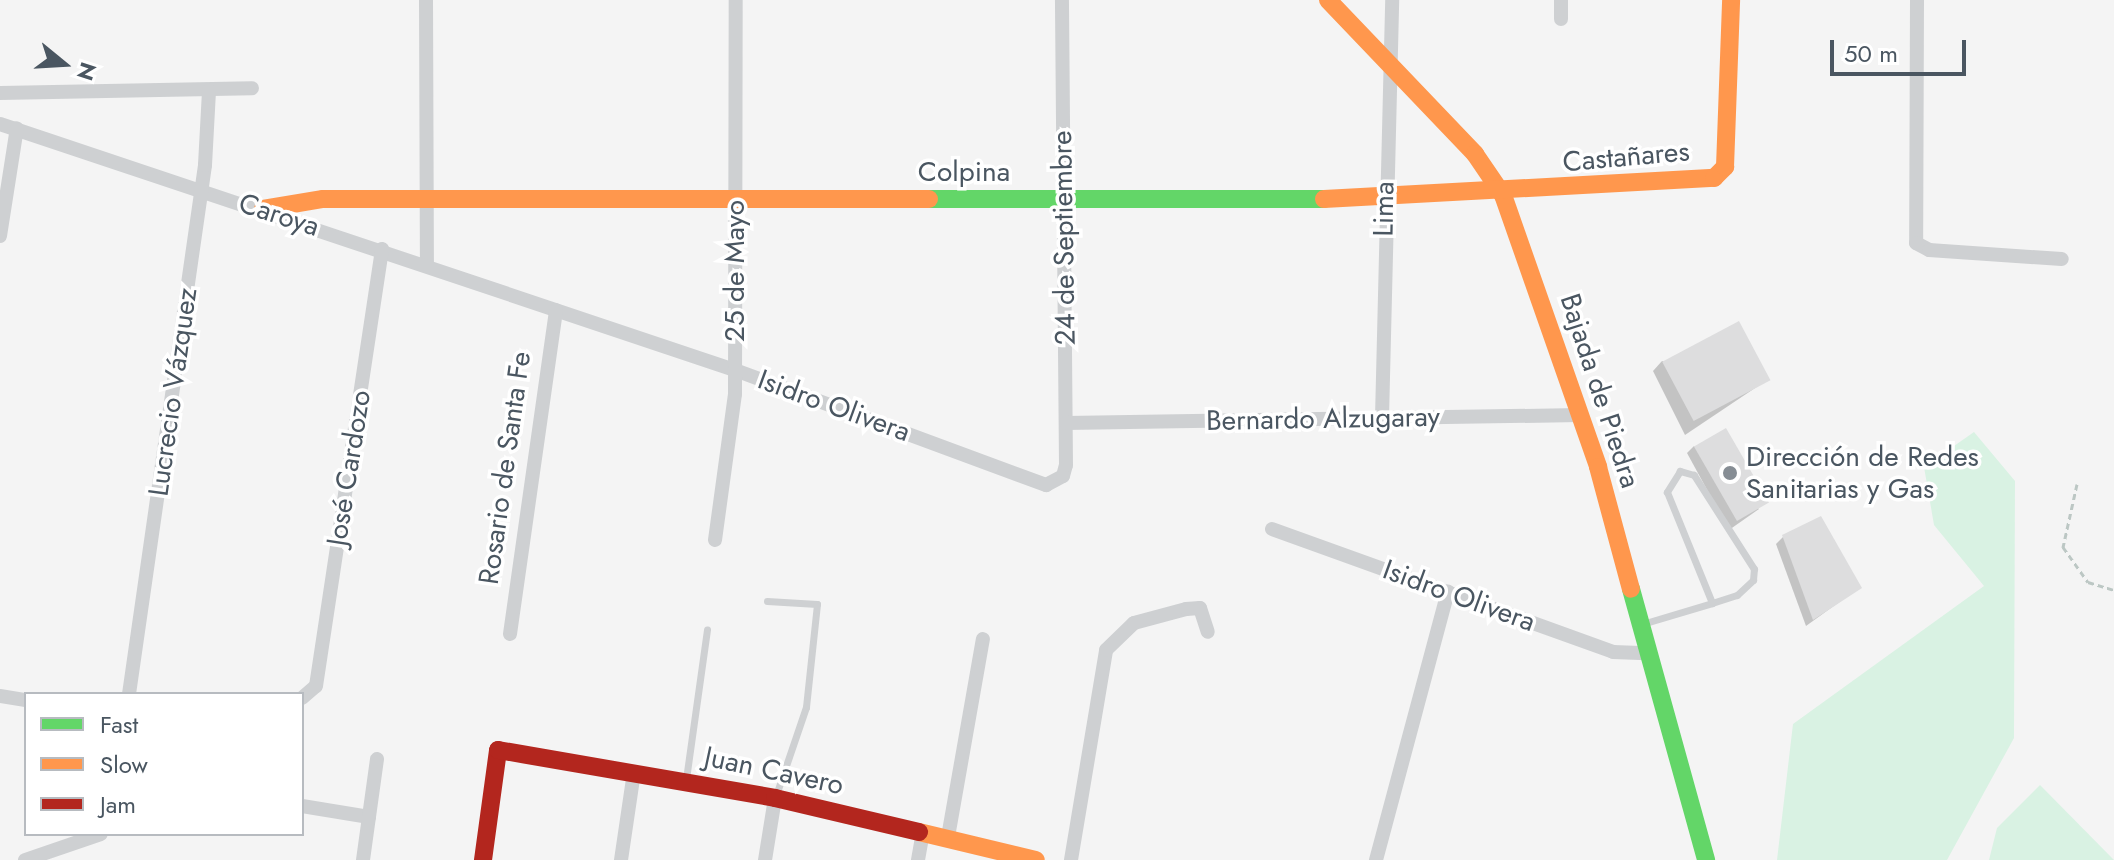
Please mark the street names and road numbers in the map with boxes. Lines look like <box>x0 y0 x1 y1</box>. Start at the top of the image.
street label: 24 de Septiembre <box>1045 130 1083 346</box>
street label: Castañares <box>1561 135 1691 179</box>
street label: Colpina <box>918 155 1010 189</box>
street label: Lima <box>1367 181 1401 237</box>
street label: Caroya <box>235 186 323 244</box>
street label: 25 de Mayo <box>718 200 752 342</box>
street label: Lucrecio Vázquez <box>142 286 204 498</box>
street label: Bajada de Piedra <box>1553 290 1647 492</box>
street label: Rosario de Santa Fe <box>472 349 538 587</box>
street label: Isidro Olivera <box>753 363 915 449</box>
street label: José Cardozo <box>320 388 378 548</box>
street label: Bernardo Alzugaray <box>1206 400 1440 438</box>
street label: Isidro Olivera <box>1378 553 1540 639</box>
street label: Juan Cavero <box>701 740 847 802</box>

